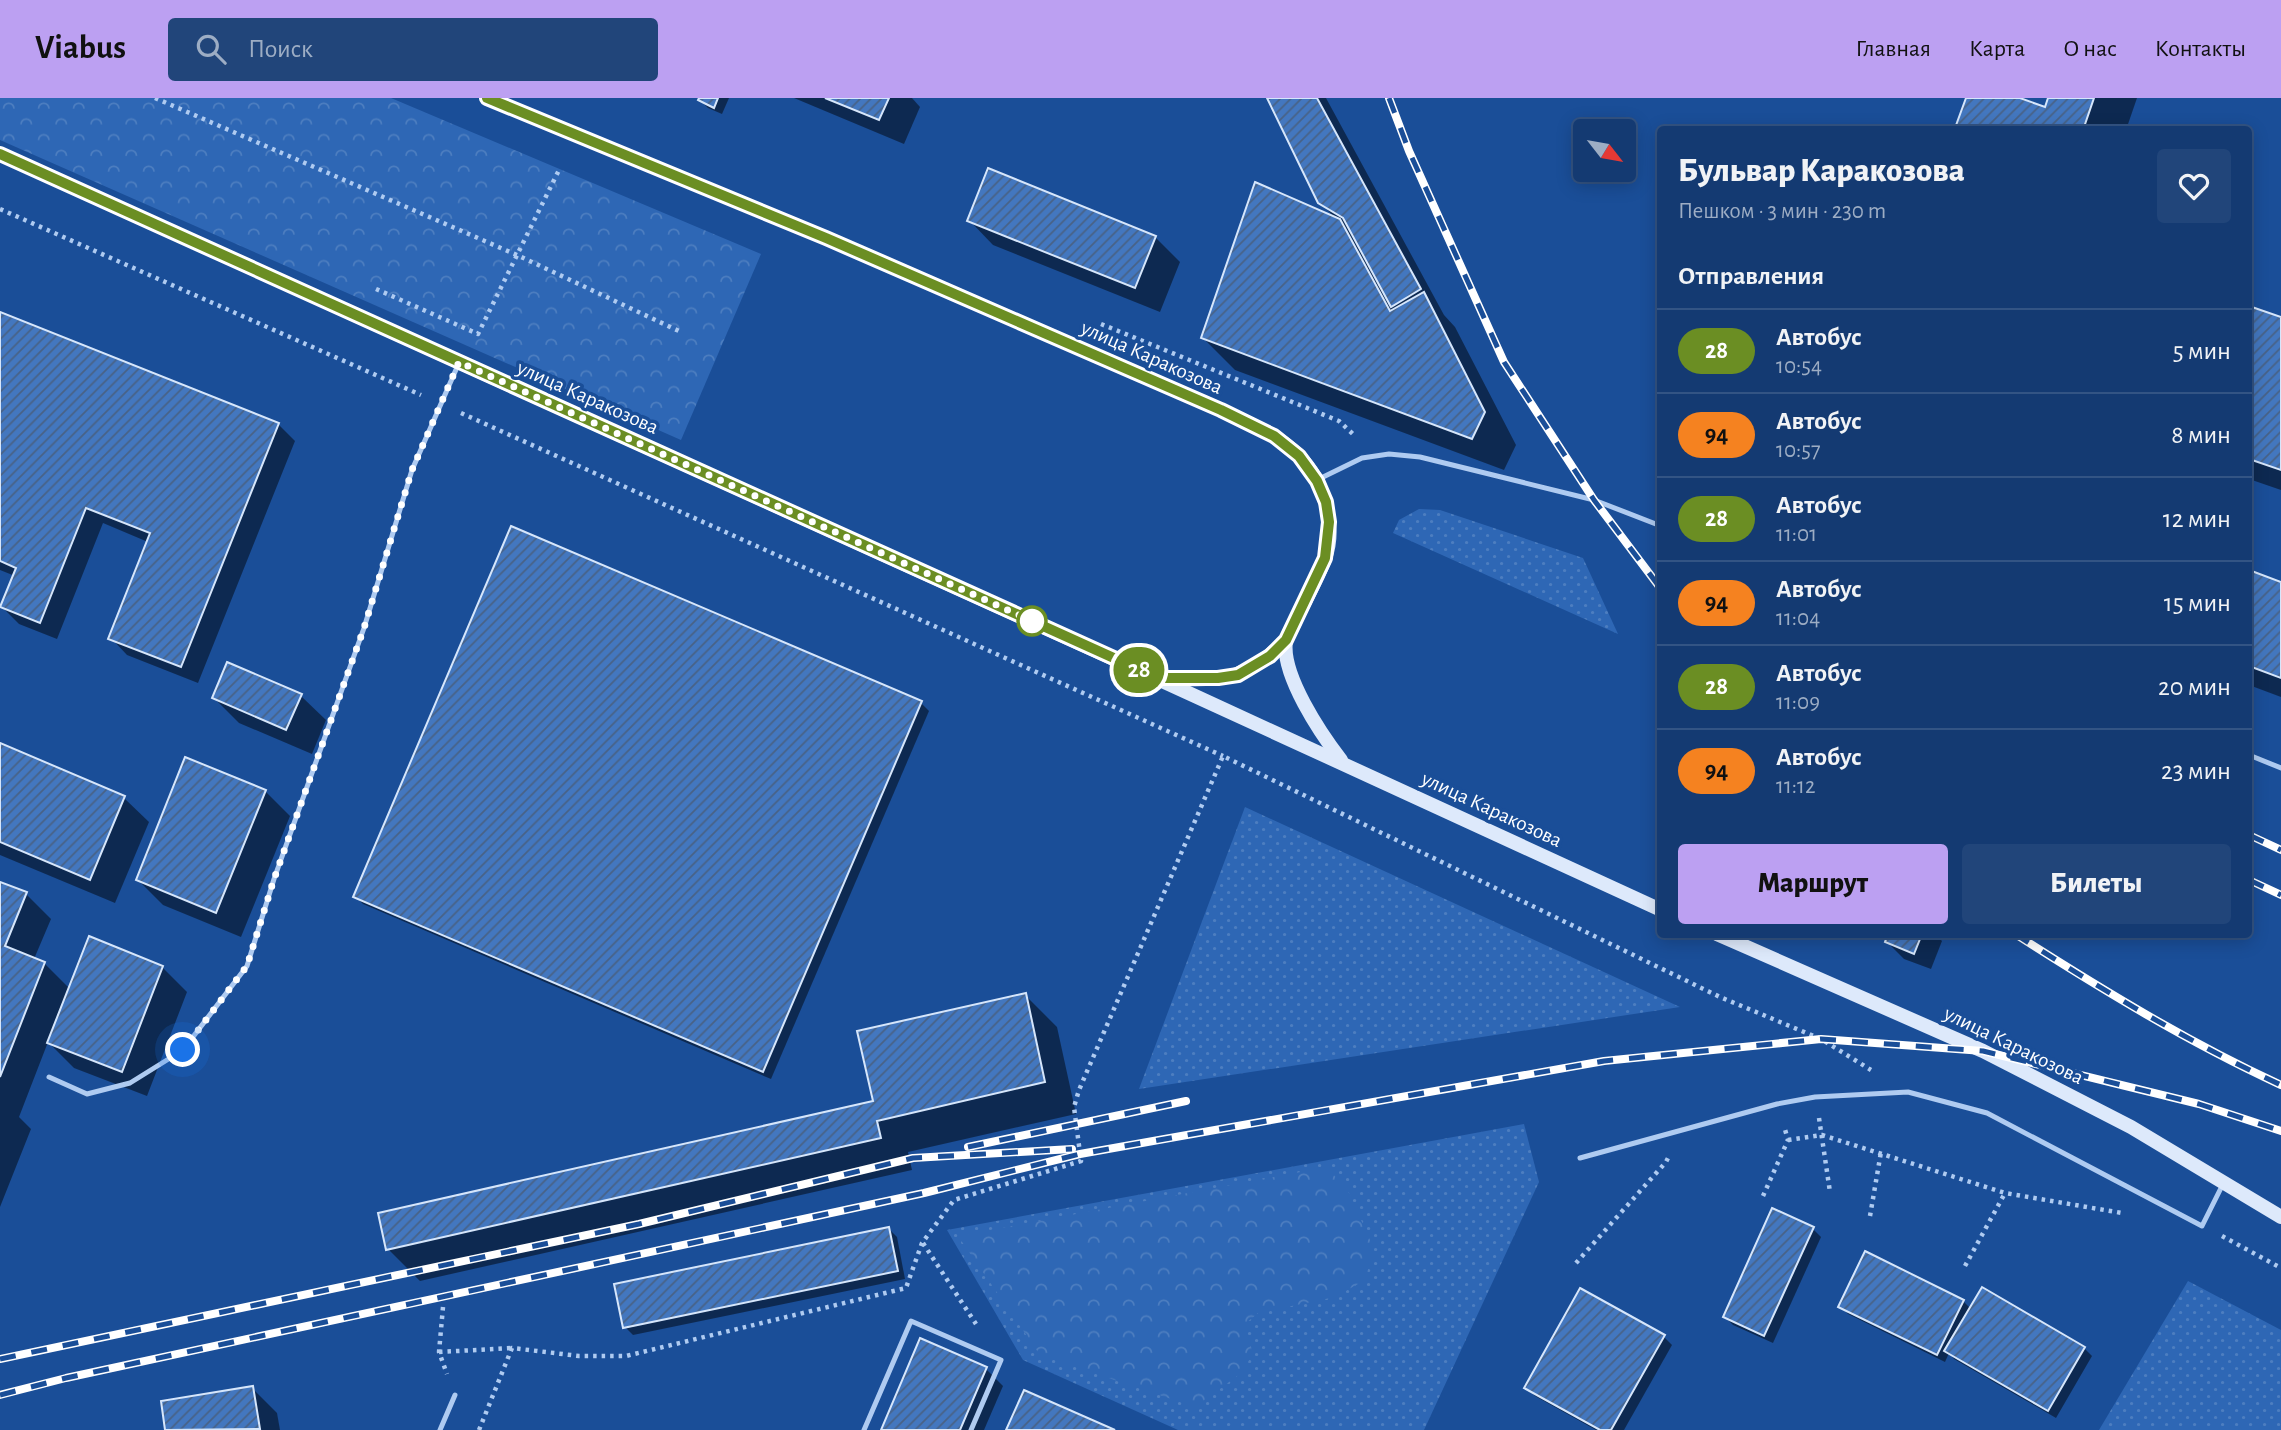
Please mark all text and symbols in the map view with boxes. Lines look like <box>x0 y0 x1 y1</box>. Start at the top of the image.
search box <box>168 18 658 81</box>
icon: search <box>192 30 230 68</box>
text: Viabus <box>35 32 126 65</box>
text: Поиск <box>248 36 313 62</box>
text: Главная <box>1856 37 1931 61</box>
text: Карта <box>1969 37 2025 61</box>
text: О нас <box>2063 37 2117 61</box>
text: Контакты <box>2155 37 2246 61</box>
north arrow <box>1573 119 1636 182</box>
map controls <box>1573 119 1636 182</box>
button: heart <box>2157 149 2231 223</box>
text: Бульвар Каракозова <box>1678 155 1965 188</box>
text: Пешком · 3 мин · 230 m <box>1678 200 1886 223</box>
text: Отправления <box>1678 263 1824 289</box>
street label: улица Каракозова <box>1077 316 1226 398</box>
text: Автобус <box>1776 324 1862 350</box>
text: 5 мин <box>2173 338 2231 364</box>
text: 28 <box>1705 339 1728 363</box>
text: 10:54 <box>1776 355 1822 378</box>
street label: улица Каракозова <box>513 356 662 438</box>
text: Автобус <box>1776 408 1862 434</box>
text: 8 мин <box>2171 422 2231 448</box>
text: 94 <box>1705 423 1728 447</box>
text: 10:57 <box>1776 439 1821 462</box>
text: Автобус <box>1776 492 1862 518</box>
text: 12 мин <box>2163 506 2231 532</box>
text: 28 <box>1705 507 1728 531</box>
text: 11:01 <box>1776 523 1817 546</box>
text: Автобус <box>1776 576 1862 602</box>
text: 15 мин <box>2164 590 2231 616</box>
text: 94 <box>1705 591 1728 615</box>
unlabelled marker <box>1017 606 1047 636</box>
text: 11:04 <box>1776 607 1820 630</box>
line badge: 28 <box>1108 647 1170 693</box>
text: 28 <box>1127 658 1151 682</box>
text: Автобус <box>1776 660 1862 686</box>
text: 20 мин <box>2158 674 2231 700</box>
text: 28 <box>1705 675 1728 699</box>
text: 11:09 <box>1776 691 1820 714</box>
text: Автобус <box>1776 744 1862 770</box>
text: 23 мин <box>2161 758 2231 784</box>
text: 94 <box>1705 759 1728 783</box>
street label: улица Каракозова <box>1417 767 1566 851</box>
text: 11:12 <box>1776 775 1815 798</box>
button: Маршрут <box>1678 844 1948 924</box>
button: Билеты <box>1962 844 2231 924</box>
street label: улица Каракозова <box>1940 1002 2087 1088</box>
your location <box>165 1032 200 1067</box>

